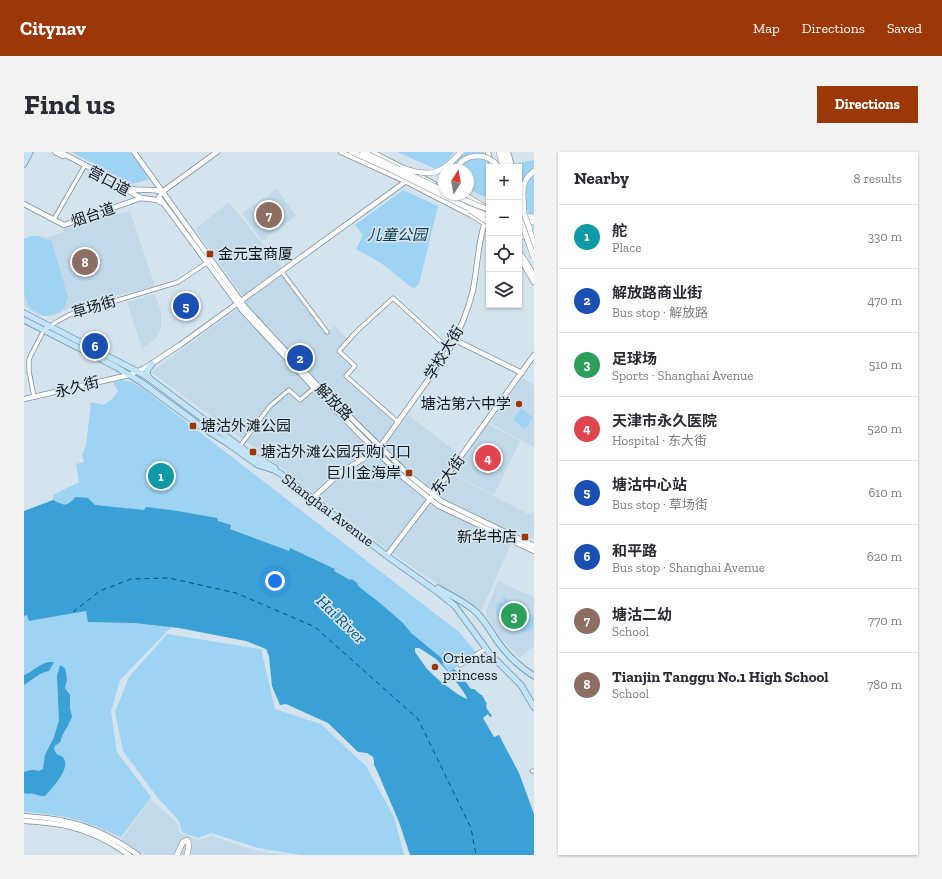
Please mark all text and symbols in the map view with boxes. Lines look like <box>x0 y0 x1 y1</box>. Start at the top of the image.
text: Citynav <box>20 17 86 40</box>
text: Map <box>753 20 780 37</box>
text: Directions <box>802 20 865 37</box>
text: Saved <box>887 20 922 37</box>
button: Directions <box>817 86 918 123</box>
text: Find us <box>24 88 115 121</box>
street label: 营口道 <box>85 162 133 200</box>
north arrow <box>438 164 474 200</box>
map controls <box>486 164 522 308</box>
button: + <box>486 164 522 200</box>
text: Nearby <box>574 168 629 188</box>
text: 8 results <box>854 171 902 186</box>
street label: 烟台道 <box>69 199 117 231</box>
pin: 7 <box>256 200 282 230</box>
button: − <box>486 200 522 236</box>
text: 舵 <box>612 222 627 240</box>
park label: 儿童公园 <box>367 226 429 244</box>
text: 1 <box>584 229 590 244</box>
text: 330 m <box>868 229 902 244</box>
button: locate <box>486 236 522 272</box>
text: Place <box>612 240 641 255</box>
place label: 金元宝商厦 <box>218 245 293 263</box>
pin: 8 <box>72 247 98 277</box>
marker: 金元宝商厦 <box>205 249 215 259</box>
button: layers <box>486 272 522 308</box>
text: 解放路商业街 <box>612 284 702 302</box>
pin: 5 <box>173 291 199 321</box>
street label: 草场街 <box>70 292 118 322</box>
text: 2 <box>584 293 590 308</box>
text: 470 m <box>867 293 902 308</box>
text: Bus stop · 解放路 <box>612 305 708 320</box>
street label: 学校大街 <box>421 323 467 383</box>
pin: 6 <box>82 331 108 361</box>
pin: 2 <box>287 343 313 373</box>
text: 足球场 <box>612 350 657 368</box>
text: 3 <box>584 357 590 372</box>
text: 510 m <box>869 357 902 372</box>
text: Sports · Shanghai Avenue <box>612 368 753 383</box>
street label: 永久街 <box>53 373 101 401</box>
street label: 解放路 <box>312 380 356 424</box>
place label: 塘沽第六中学 <box>421 395 511 413</box>
marker: 塘沽第六中学 <box>514 399 524 409</box>
text: 天津市永久医院 <box>612 412 717 430</box>
place label: 塘沽外滩公园 <box>201 417 291 435</box>
marker: 塘沽外滩公园 <box>188 421 198 431</box>
text: 4 <box>583 421 591 436</box>
text: 520 m <box>867 421 902 436</box>
text: Hospital · 东大街 <box>612 433 707 448</box>
place label: 塘沽外滩公园乐购门口 <box>261 443 411 461</box>
pin: 4 <box>475 443 501 473</box>
marker: 塘沽外滩公园乐购门口 <box>248 447 258 457</box>
street label: 东大街 <box>427 452 469 498</box>
pin: 1 <box>148 461 174 491</box>
place label: 巨川金海岸 <box>326 464 401 482</box>
marker: 巨川金海岸 <box>404 468 414 478</box>
street label: Shanghai Avenue <box>278 469 378 551</box>
text: 塘沽中心站 <box>612 476 687 494</box>
text: 5 <box>584 485 590 500</box>
text: 610 m <box>868 485 902 500</box>
text: Bus stop · 草场街 <box>612 497 708 512</box>
place label: 新华书店 <box>457 528 517 546</box>
marker: 新华书店 <box>520 532 530 542</box>
text: 和平路 <box>612 542 657 560</box>
text: 6 <box>584 549 590 564</box>
text: 620 m <box>867 549 902 564</box>
text: Bus stop · Shanghai Avenue <box>612 560 765 575</box>
your location <box>265 571 285 591</box>
water label: Hai River <box>313 591 370 647</box>
pin: 3 <box>501 601 527 631</box>
text: 塘沽二幼 <box>612 606 672 624</box>
text: 7 <box>584 613 590 628</box>
text: 770 m <box>868 613 902 628</box>
text: School <box>612 624 649 639</box>
place label: Oriental princess <box>443 649 497 684</box>
marker: Oriental princess <box>430 662 440 672</box>
text: Tianjin Tanggu No.1 High School <box>612 668 829 686</box>
text: 8 <box>583 677 591 692</box>
text: 780 m <box>867 677 902 692</box>
text: School <box>612 686 649 701</box>

